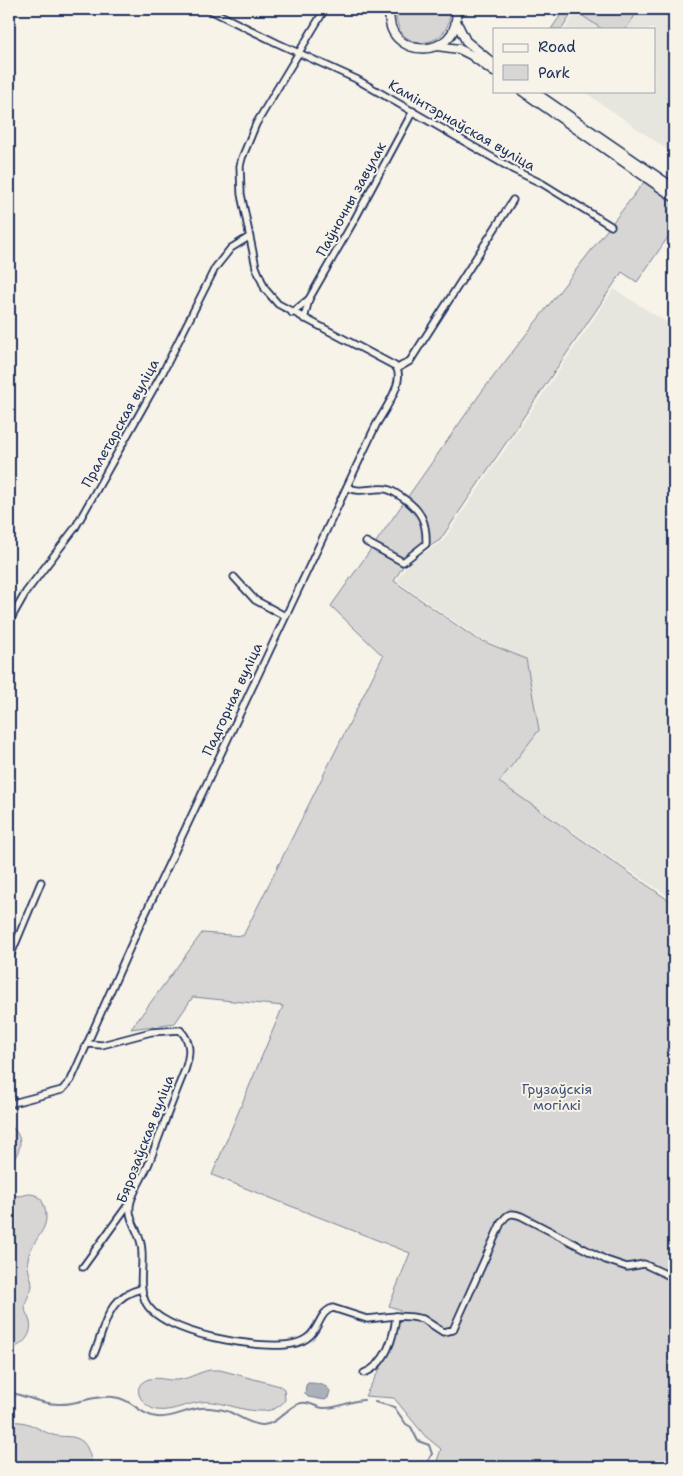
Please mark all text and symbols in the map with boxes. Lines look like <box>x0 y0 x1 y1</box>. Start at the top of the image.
legend <box>493 28 656 92</box>
text: Road <box>538 37 576 57</box>
text: Park <box>538 63 570 83</box>
street label: Камінтэрнаўская вуліца <box>385 75 539 175</box>
street label: Паўночны завулак <box>312 138 390 259</box>
street label: Пралетарская вуліца <box>77 355 163 490</box>
street label: Падгорная вуліца <box>198 639 266 758</box>
street label: Бярозаўская вуліца <box>112 1072 178 1206</box>
park label: Грузаўскія могілкі <box>522 1080 592 1114</box>

